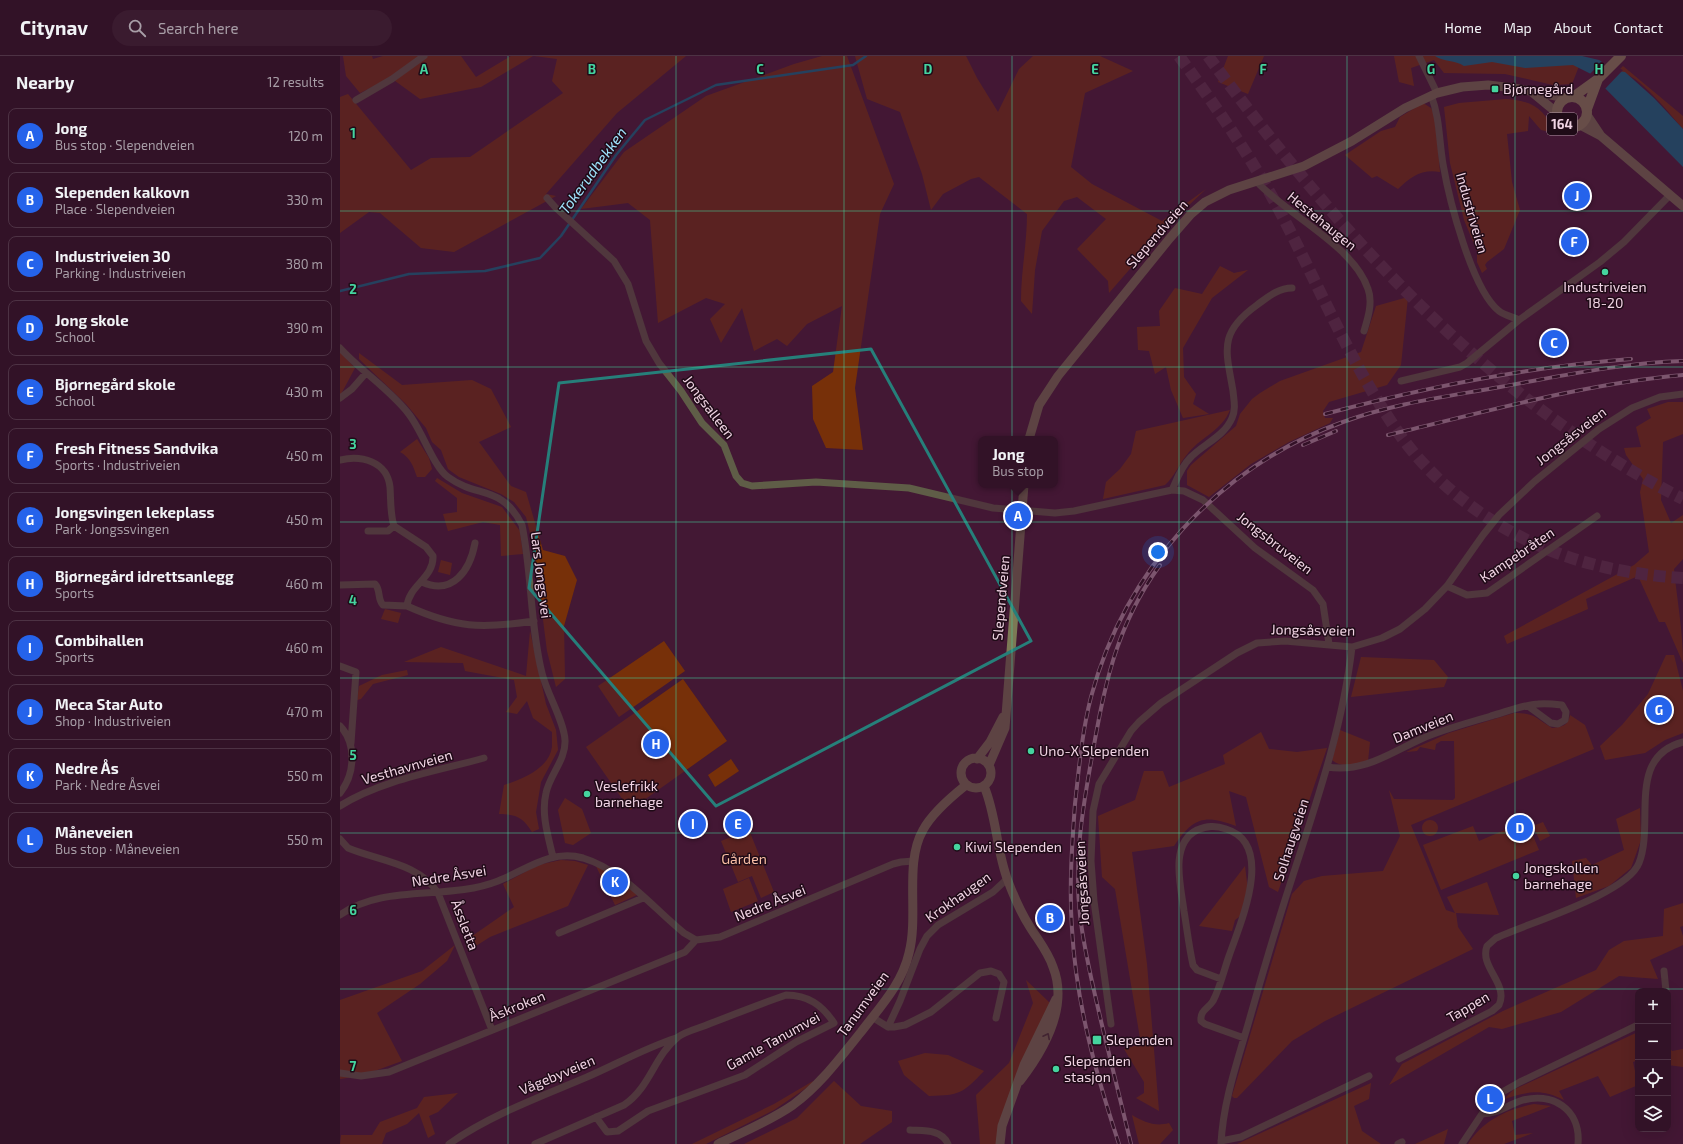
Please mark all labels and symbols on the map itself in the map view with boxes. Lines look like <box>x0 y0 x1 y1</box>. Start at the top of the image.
text: A <box>420 61 429 77</box>
text: B <box>588 61 596 77</box>
text: C <box>756 61 764 77</box>
text: D <box>924 61 933 77</box>
text: E <box>1091 61 1099 77</box>
text: F <box>1259 61 1267 77</box>
text: G <box>1427 61 1435 77</box>
text: H <box>1595 61 1604 77</box>
place label: Bjørnegård <box>1503 80 1573 97</box>
marker: Bjørnegård <box>1490 84 1500 94</box>
road number: 164 <box>1547 113 1577 135</box>
water label: Tokerudbekken <box>555 123 630 217</box>
text: 1 <box>350 125 356 141</box>
street label: Industriveien <box>1453 170 1492 255</box>
pin: J <box>1564 181 1590 211</box>
street label: Hestehaugen <box>1284 188 1360 254</box>
street label: Slependveien <box>1122 196 1191 271</box>
pin: F <box>1561 227 1587 257</box>
marker: Industriveien 18-20 <box>1600 267 1610 277</box>
place label: Industriveien 18-20 <box>1563 278 1647 311</box>
text: 2 <box>349 281 357 297</box>
pin: C <box>1541 328 1567 358</box>
street label: Jongsalleen <box>680 372 739 442</box>
street label: Jongsåsveien <box>1532 403 1609 468</box>
text: 3 <box>349 436 357 452</box>
pin: A <box>1005 501 1031 531</box>
street label: Jongsbruveien <box>1234 508 1317 577</box>
street label: Kampebråten <box>1476 523 1557 586</box>
street label: Lars Jongs vei <box>528 531 555 619</box>
your location <box>1148 542 1168 562</box>
street label: Slependveien <box>988 555 1013 641</box>
text: 4 <box>349 592 357 608</box>
street label: Jongsåsveien <box>1271 620 1355 639</box>
pin: G <box>1646 695 1672 725</box>
street label: Damveien <box>1390 707 1455 746</box>
pin: H <box>643 729 669 759</box>
place label: Uno-X Slependen <box>1039 742 1149 759</box>
street label: Vesthavnveien <box>360 745 454 788</box>
marker: Uno-X Slependen <box>1026 746 1036 756</box>
text: 5 <box>349 747 357 763</box>
place label: Veslefrikk barnehage <box>595 777 663 810</box>
marker: Veslefrikk barnehage <box>582 789 592 799</box>
street label: Solhaugveien <box>1269 797 1312 883</box>
pin: I <box>680 809 706 839</box>
pin: E <box>725 809 751 839</box>
pin: D <box>1507 813 1533 843</box>
place label: Kiwi Slependen <box>965 838 1062 855</box>
street label: Jongsåsveien <box>1071 840 1092 926</box>
marker: Kiwi Slependen <box>952 842 962 852</box>
park label: Gården <box>721 850 767 867</box>
place label: Jongskollen barnehage <box>1524 859 1599 892</box>
street label: Nedre Åsvei <box>410 861 487 890</box>
pin: K <box>602 867 628 897</box>
street label: Krokhaugen <box>922 868 994 925</box>
marker: Jongskollen barnehage <box>1511 871 1521 881</box>
street label: Nedre Åsvei <box>732 881 808 925</box>
street label: Åssletta <box>448 897 483 953</box>
text: 6 <box>349 902 357 918</box>
pin: B <box>1037 903 1063 933</box>
street label: Tanumveien <box>833 968 892 1040</box>
street label: Åskroken <box>486 987 547 1024</box>
street label: Tappen <box>1443 988 1492 1026</box>
street label: Gamle Tanumvei <box>723 1008 823 1073</box>
place label: Slependen <box>1106 1031 1173 1048</box>
one-way arrow <box>1042 1033 1050 1040</box>
marker: Slependen <box>1091 1034 1103 1046</box>
street label: Vågebyveien <box>516 1051 597 1098</box>
place label: Slependen stasjon <box>1064 1052 1131 1085</box>
text: 7 <box>350 1058 357 1074</box>
marker: Slependen stasjon <box>1051 1064 1061 1074</box>
pin: L <box>1477 1084 1503 1114</box>

